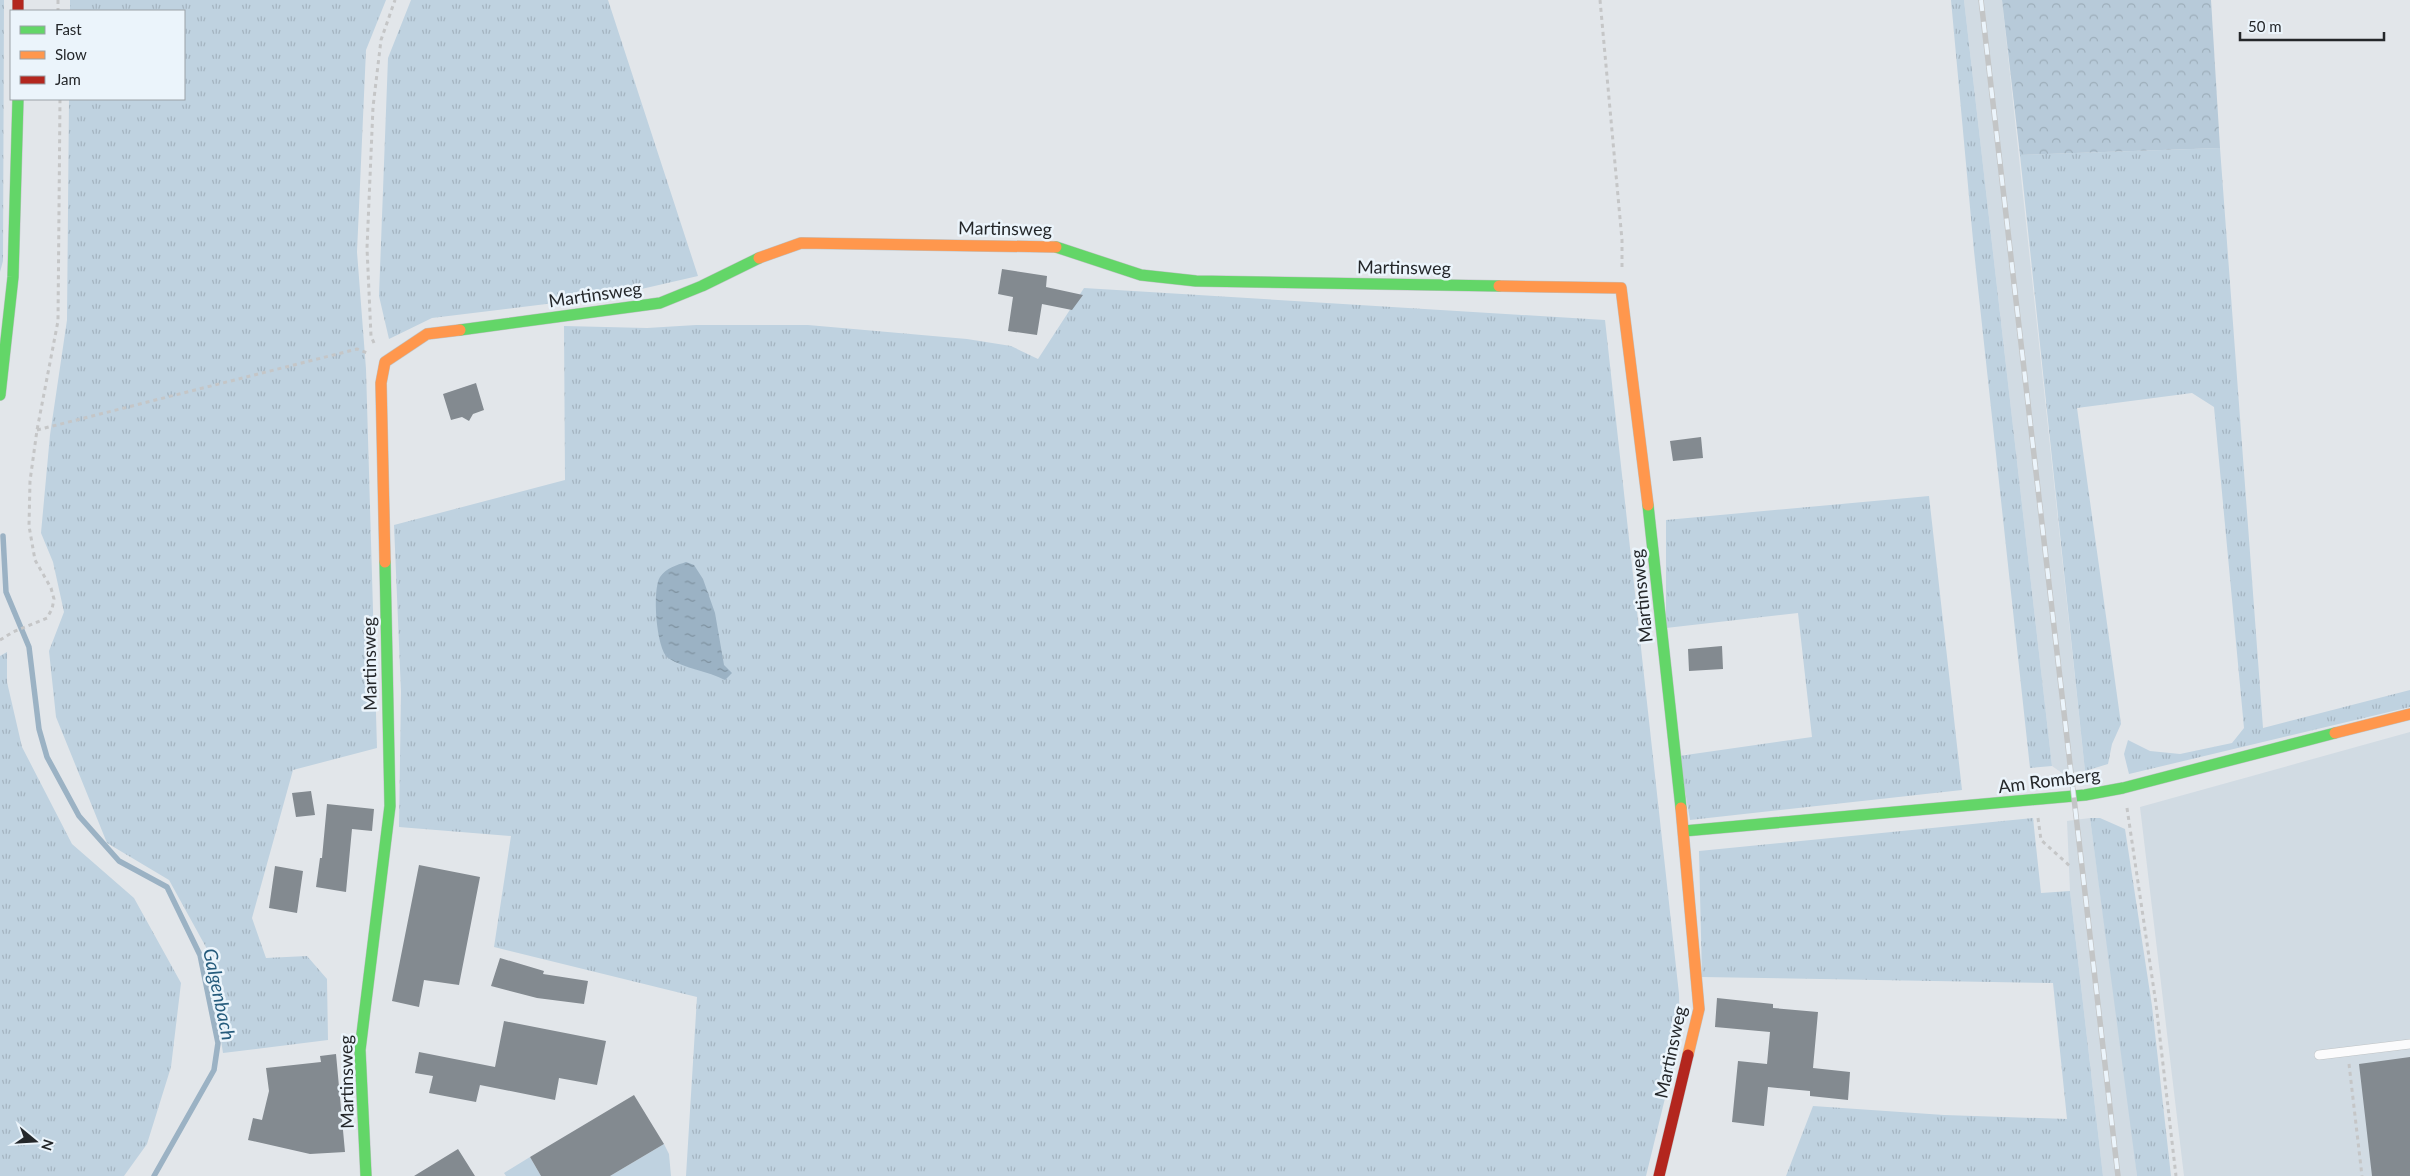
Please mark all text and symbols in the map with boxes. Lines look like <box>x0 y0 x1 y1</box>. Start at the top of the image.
legend <box>10 10 185 100</box>
scale bar <box>2240 10 2384 42</box>
text: 50 m <box>2248 17 2282 35</box>
text: Fast <box>55 20 82 38</box>
text: Slow <box>55 45 87 63</box>
text: Jam <box>55 70 81 88</box>
street label: Martinsweg <box>958 216 1052 240</box>
street label: Martinsweg <box>1357 255 1451 279</box>
street label: Martinsweg <box>547 277 643 311</box>
street label: Martinsweg <box>1625 548 1657 644</box>
street label: Martinsweg <box>357 617 381 711</box>
street label: Am Romberg <box>1997 763 2101 797</box>
water label: Galgenbach <box>199 946 241 1042</box>
street label: Martinsweg <box>1649 1004 1691 1100</box>
street label: Martinsweg <box>334 1035 358 1129</box>
north arrow <box>10 1116 60 1166</box>
text: N <box>38 1137 58 1153</box>

